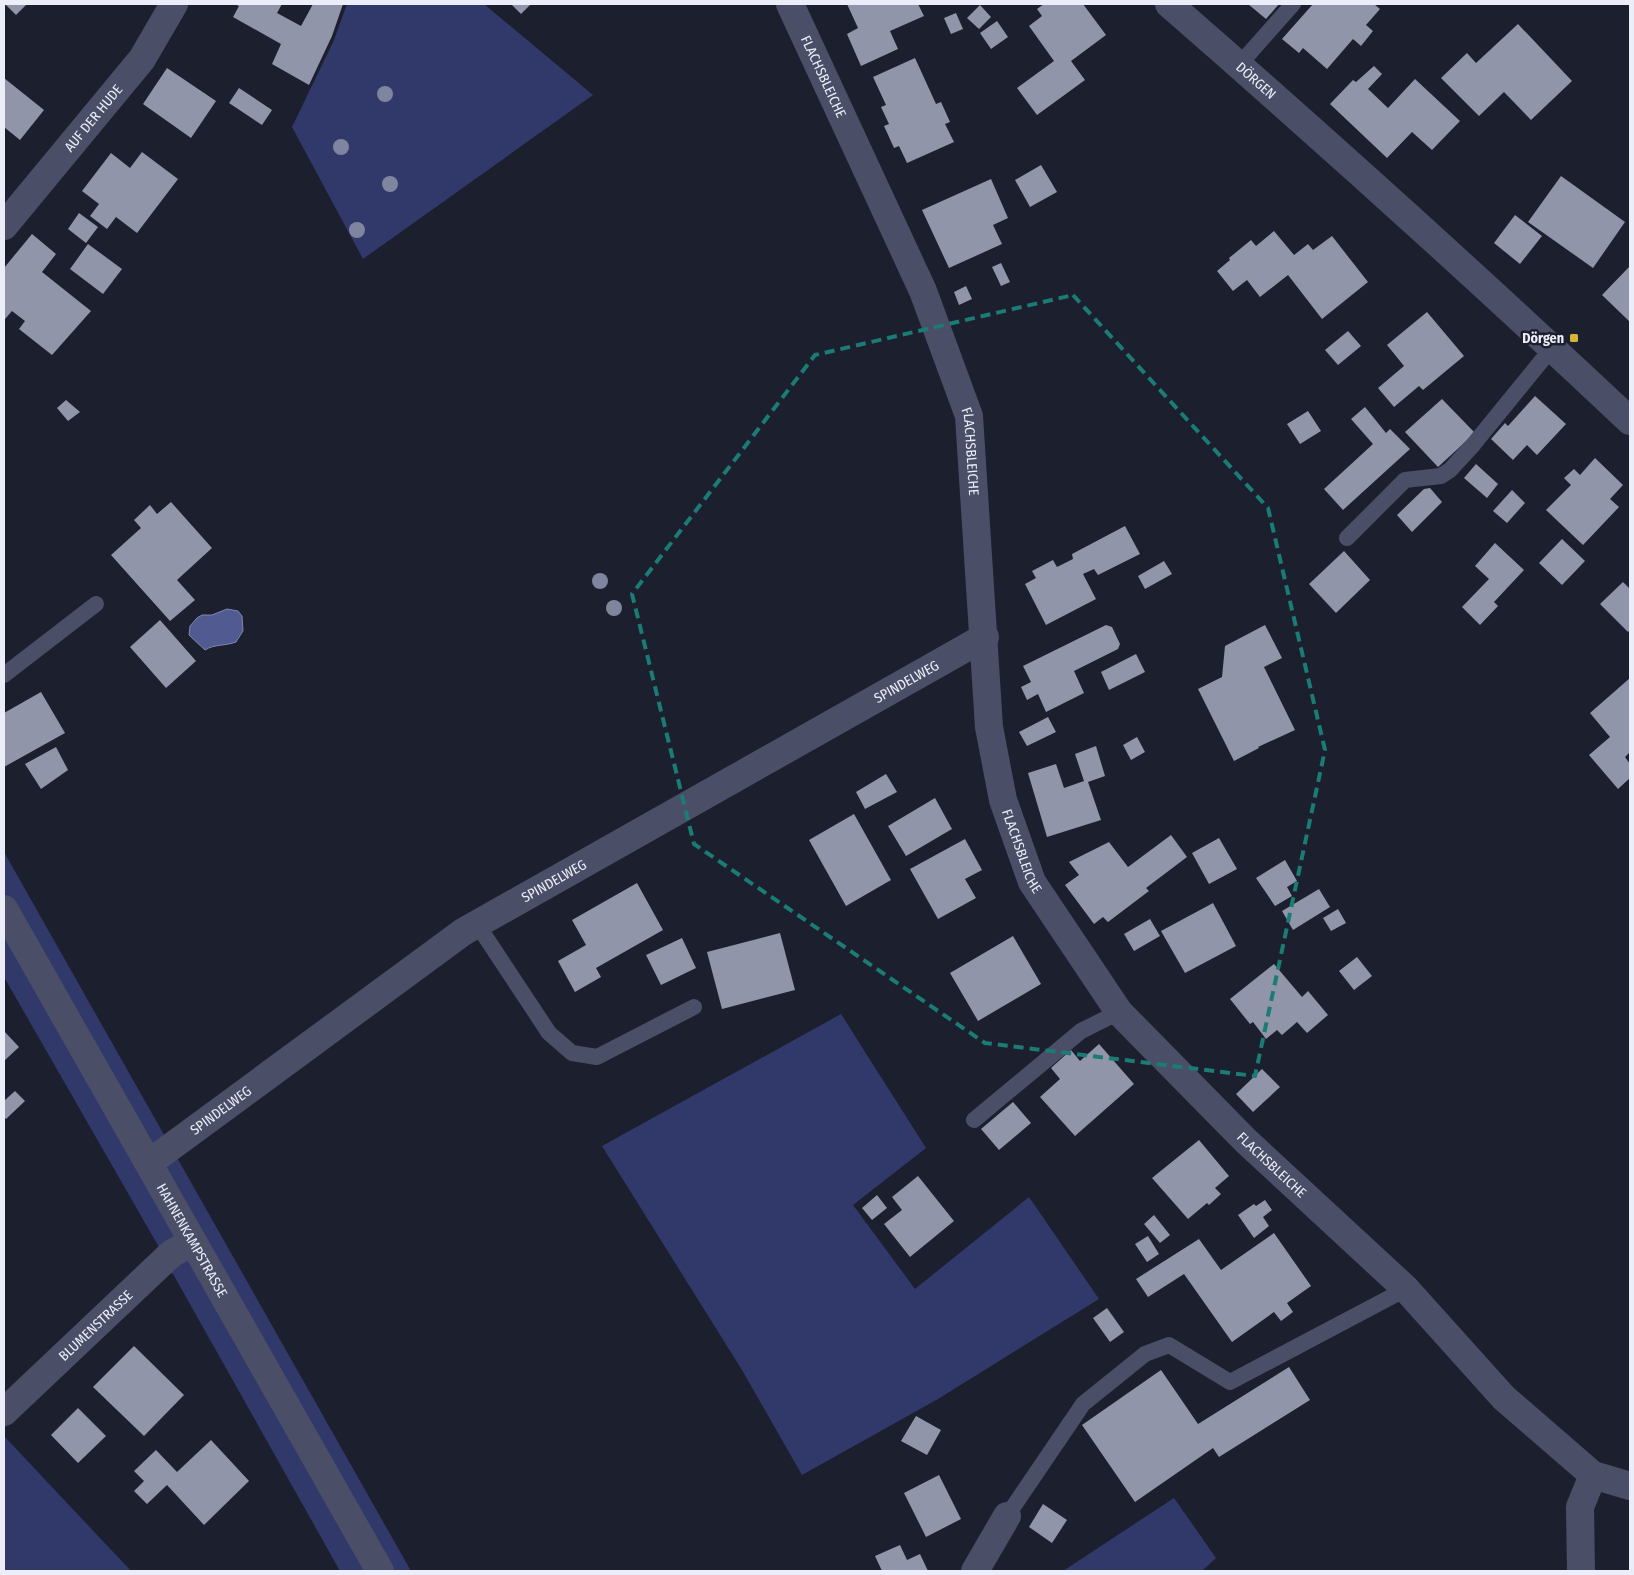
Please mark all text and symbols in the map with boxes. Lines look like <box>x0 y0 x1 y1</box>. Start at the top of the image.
street label: FLACHSBLEICHE <box>797 33 850 121</box>
street label: DÖRGEN <box>1232 59 1279 103</box>
street label: AUF DER HUDE <box>61 81 127 155</box>
place label: Dörgen <box>1522 330 1564 347</box>
marker: Dörgen <box>1568 332 1580 344</box>
street label: FLACHSBLEICHE <box>958 405 982 497</box>
street label: SPINDELWEG <box>871 657 942 707</box>
street label: FLACHSBLEICHE <box>998 807 1045 897</box>
street label: SPINDELWEG <box>519 856 589 906</box>
street label: SPINDELWEG <box>187 1083 255 1139</box>
street label: FLACHSBLEICHE <box>1233 1129 1310 1202</box>
street label: HAHNENKAMPSTRASSE <box>153 1181 231 1301</box>
street label: BLUMENSTRASSE <box>55 1287 137 1365</box>

